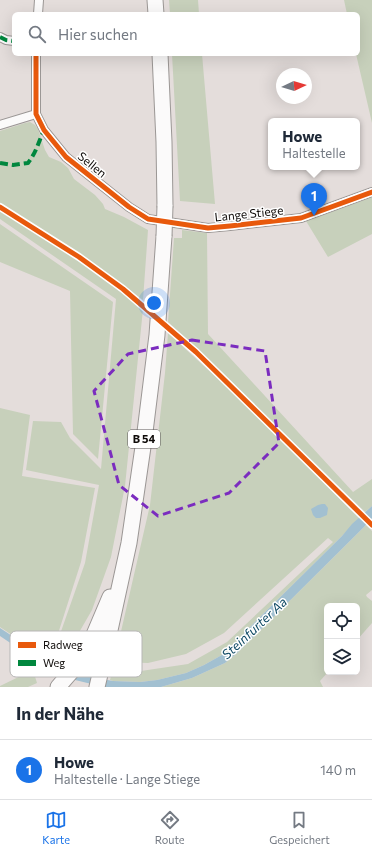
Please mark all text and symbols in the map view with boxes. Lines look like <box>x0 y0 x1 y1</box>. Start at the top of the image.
search box <box>12 12 360 56</box>
icon: search <box>26 23 48 45</box>
text: Hier suchen <box>58 25 138 43</box>
north arrow <box>276 68 312 104</box>
popup <box>268 118 360 170</box>
text: Howe <box>282 127 322 145</box>
text: Haltestelle <box>282 145 346 161</box>
street label: Sellen <box>76 149 110 180</box>
pin: 1 <box>301 183 327 216</box>
street label: Lange Stiege <box>214 202 284 224</box>
your location <box>144 293 164 313</box>
road number: B 54 <box>128 430 160 448</box>
water label: Steinfurter Aa <box>218 594 290 662</box>
map controls <box>324 603 360 675</box>
button: locate <box>324 603 360 639</box>
legend <box>10 631 142 677</box>
text: Radweg <box>43 638 83 651</box>
button: layers <box>324 639 360 675</box>
text: Weg <box>43 656 65 669</box>
text: In der Nähe <box>16 703 104 724</box>
text: Howe <box>54 753 94 771</box>
text: 1 <box>26 762 32 778</box>
text: 140 m <box>320 762 356 778</box>
text: Haltestelle · Lange Stiege <box>54 771 200 787</box>
tab: Karte <box>42 809 70 846</box>
tab: Route <box>155 809 185 846</box>
tab: Gespeichert <box>269 809 330 846</box>

